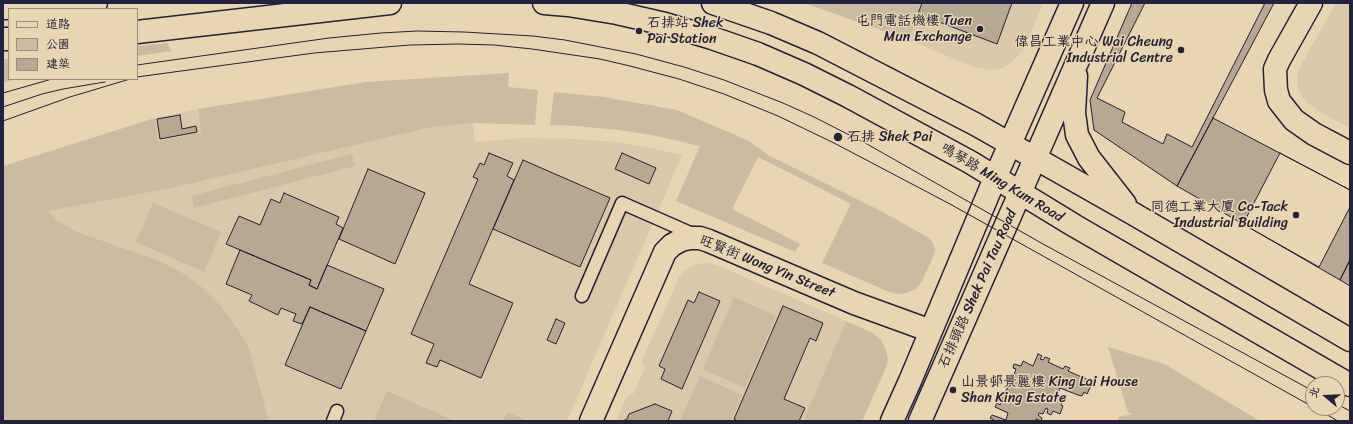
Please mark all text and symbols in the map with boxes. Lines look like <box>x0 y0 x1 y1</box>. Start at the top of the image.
legend <box>8 8 138 80</box>
text: 道路 <box>46 13 70 35</box>
place label: 屯門電話機樓 Tuen Mun Exchange <box>856 13 972 46</box>
place label: 石排站 Shek Pai Station <box>647 15 723 48</box>
marker: 屯門電話機樓 Tuen Mun Exchange <box>975 24 985 34</box>
marker: 石排站 Shek Pai Station <box>634 26 644 36</box>
text: 公園 <box>46 33 70 55</box>
place label: 偉昌工業中心 Wai Cheung Industrial Centre <box>1015 34 1173 66</box>
marker: 偉昌工業中心 Wai Cheung Industrial Centre <box>1176 45 1186 55</box>
text: 建築 <box>46 53 70 75</box>
place label: 石排 Shek Pai <box>847 129 932 145</box>
marker: 石排 Shek Pai <box>832 131 844 143</box>
street label: 鳴琴路 Ming Kum Road <box>938 140 1066 226</box>
place label: 同德工業大廈 Co-Tack Industrial Building <box>1150 199 1288 232</box>
street label: 石排頭路 Shek Pai Tau Road <box>935 207 1021 371</box>
marker: 同德工業大廈 Co-Tack Industrial Building <box>1291 210 1301 220</box>
street label: 旺賢街 Wong Yin Street <box>697 232 837 302</box>
place label: 山景邨景麗樓 King Lai House Shan King Estate <box>961 374 1138 406</box>
north arrow <box>1305 376 1345 416</box>
text: 北 <box>1303 384 1325 401</box>
marker: 山景邨景麗樓 King Lai House Shan King Estate <box>948 385 958 395</box>

